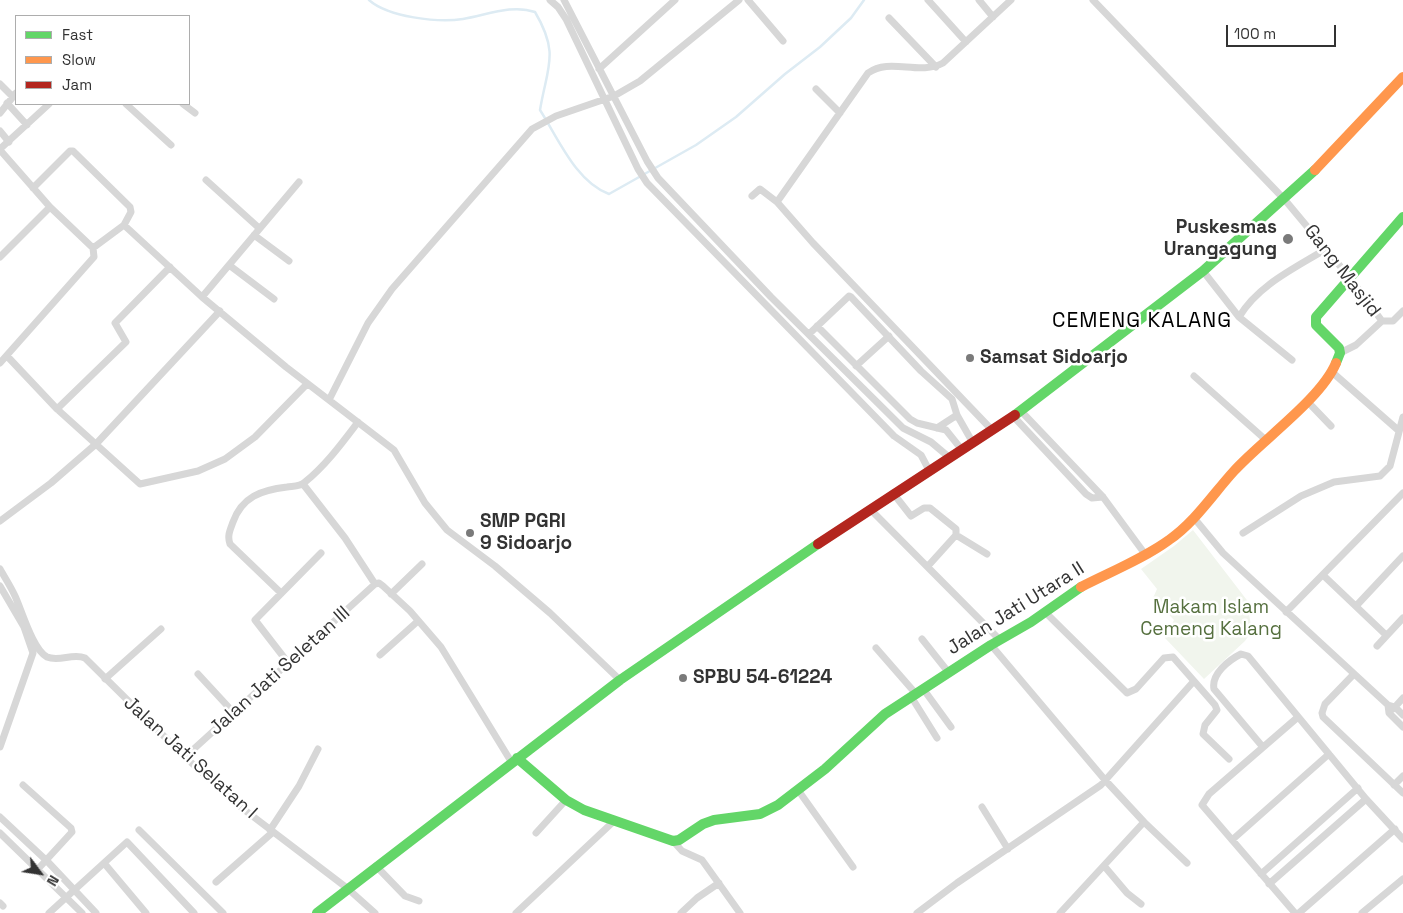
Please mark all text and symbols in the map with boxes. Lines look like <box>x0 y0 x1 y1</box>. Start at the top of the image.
legend <box>15 15 190 105</box>
scale bar <box>1228 15 1338 47</box>
text: 100 m <box>1234 24 1276 43</box>
text: Fast <box>62 25 93 44</box>
text: Slow <box>62 50 96 69</box>
text: Jam <box>62 75 92 94</box>
place label: Puskesmas Urangagung <box>1164 217 1277 261</box>
street label: Gang Masjid <box>1299 220 1385 322</box>
marker: Puskesmas Urangagung <box>1281 232 1295 246</box>
district label: CEMENG KALANG <box>1050 308 1234 334</box>
place label: Samsat Sidoarjo <box>980 347 1128 369</box>
marker: Samsat Sidoarjo <box>964 352 976 364</box>
place label: SMP PGRI 9 Sidoarjo <box>480 511 572 555</box>
marker: SMP PGRI 9 Sidoarjo <box>464 527 476 539</box>
street label: Jalan Jati Utara II <box>943 558 1089 660</box>
park label: Makam Islam Cemeng Kalang <box>1140 597 1282 641</box>
street label: Jalan Jati Seletan III <box>205 602 355 740</box>
place label: SPBU 54-61224 <box>693 667 832 689</box>
marker: SPBU 54-61224 <box>677 672 689 684</box>
street label: Jalan Jati Selatan I <box>119 692 261 824</box>
north arrow <box>15 848 65 898</box>
text: N <box>43 872 63 889</box>

